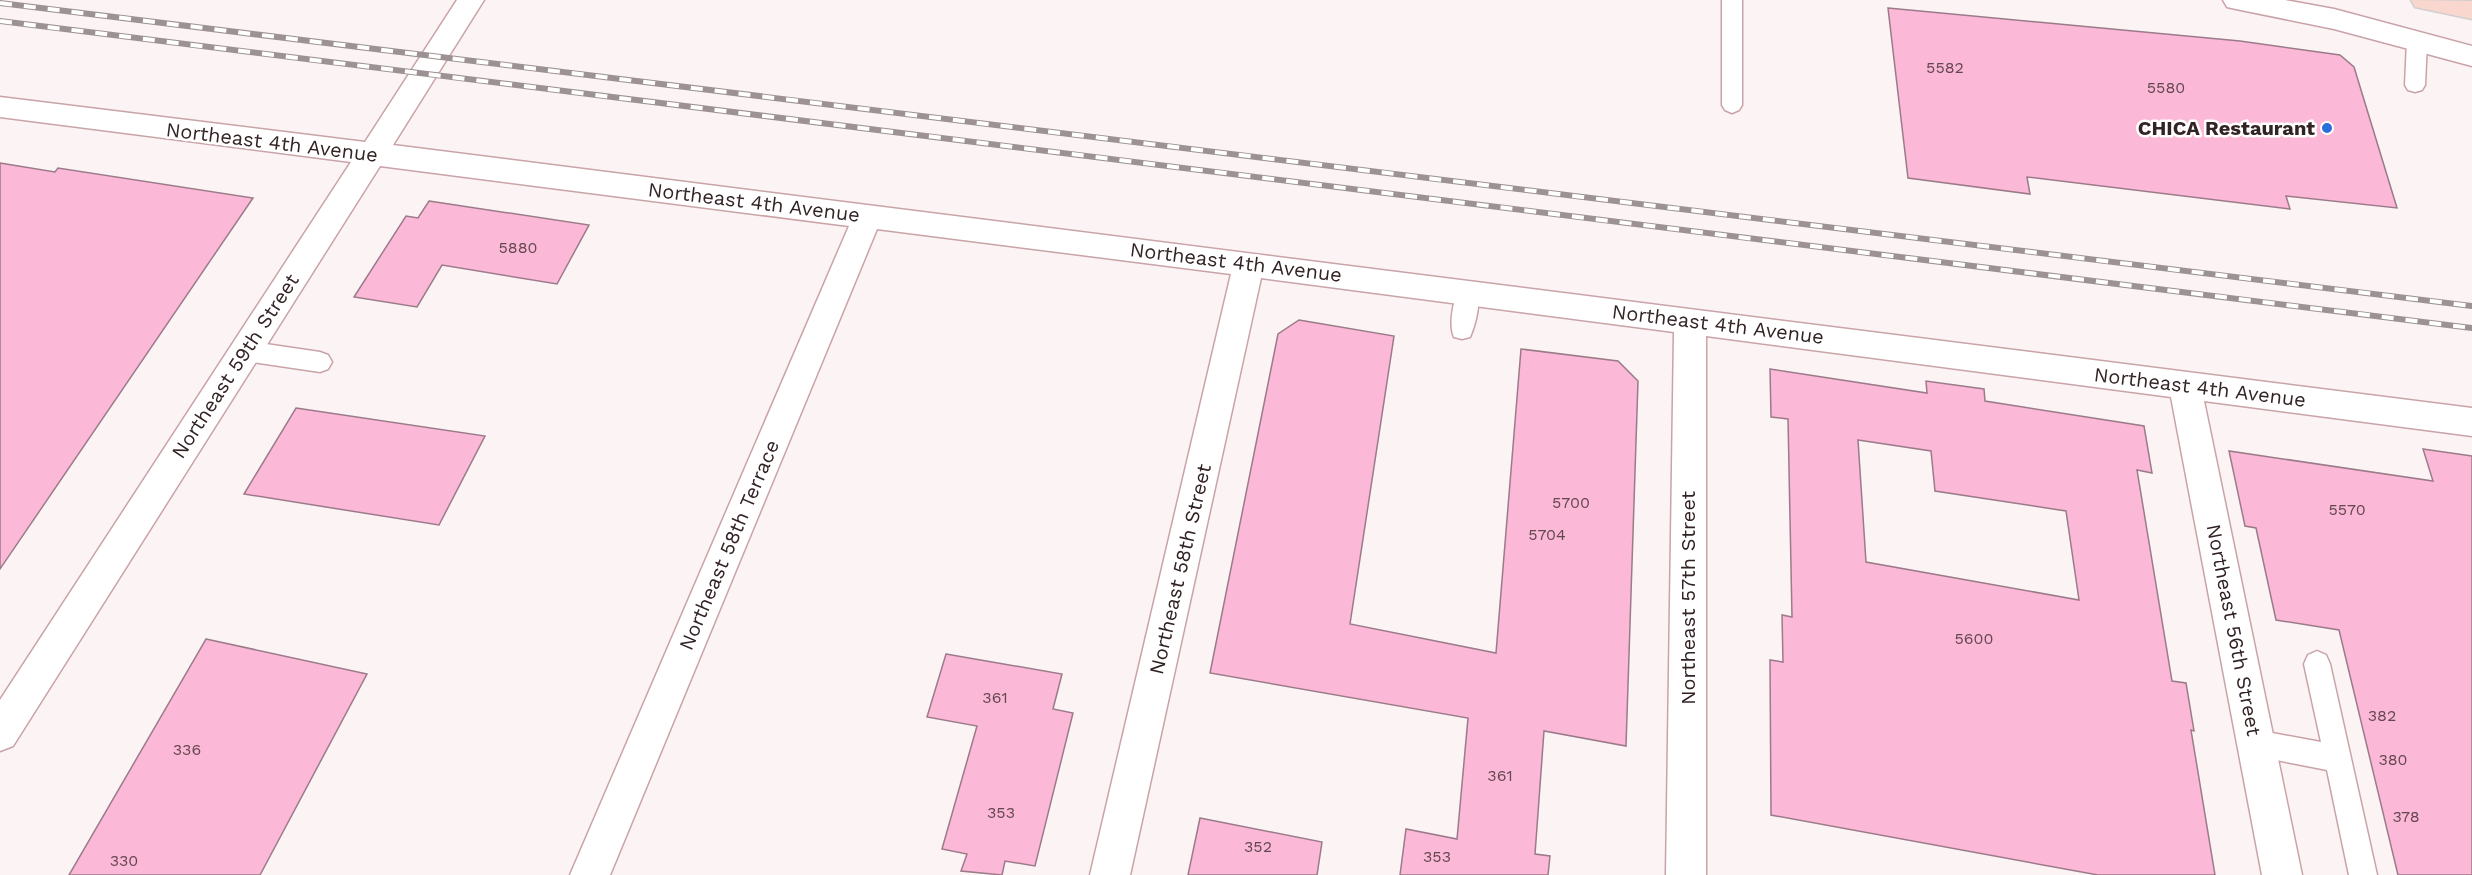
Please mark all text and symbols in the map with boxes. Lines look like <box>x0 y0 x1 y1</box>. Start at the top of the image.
house number: 5582 <box>1926 58 1964 77</box>
house number: 5580 <box>2147 78 2185 97</box>
place label: CHICA Restaurant <box>2138 116 2315 140</box>
street label: Northeast 4th Avenue <box>165 117 379 167</box>
marker: CHICA Restaurant <box>2320 121 2334 135</box>
street label: Northeast 4th Avenue <box>647 177 861 227</box>
street label: Northeast 4th Avenue <box>1129 237 1343 287</box>
house number: 5880 <box>499 238 537 257</box>
street label: Northeast 59th Street <box>166 269 304 463</box>
street label: Northeast 4th Avenue <box>1611 299 1825 349</box>
street label: Northeast 4th Avenue <box>2093 362 2307 412</box>
street label: Northeast 58th Terrace <box>674 436 784 654</box>
street label: Northeast 58th Street <box>1144 461 1216 677</box>
street label: Northeast 57th Street <box>1676 490 1700 705</box>
house number: 5700 <box>1552 493 1590 512</box>
house number: 5570 <box>2328 500 2366 519</box>
street label: Northeast 56th Street <box>2202 522 2266 738</box>
house number: 5704 <box>1528 525 1566 544</box>
house number: 5600 <box>1955 629 1993 648</box>
house number: 361 <box>982 688 1008 707</box>
house number: 382 <box>2368 706 2396 725</box>
house number: 336 <box>173 740 201 759</box>
house number: 380 <box>2378 750 2408 769</box>
house number: 361 <box>1487 766 1513 785</box>
house number: 353 <box>987 803 1015 822</box>
house number: 378 <box>2392 807 2420 826</box>
house number: 352 <box>1244 837 1272 856</box>
house number: 353 <box>1423 847 1451 866</box>
house number: 330 <box>110 851 138 870</box>

